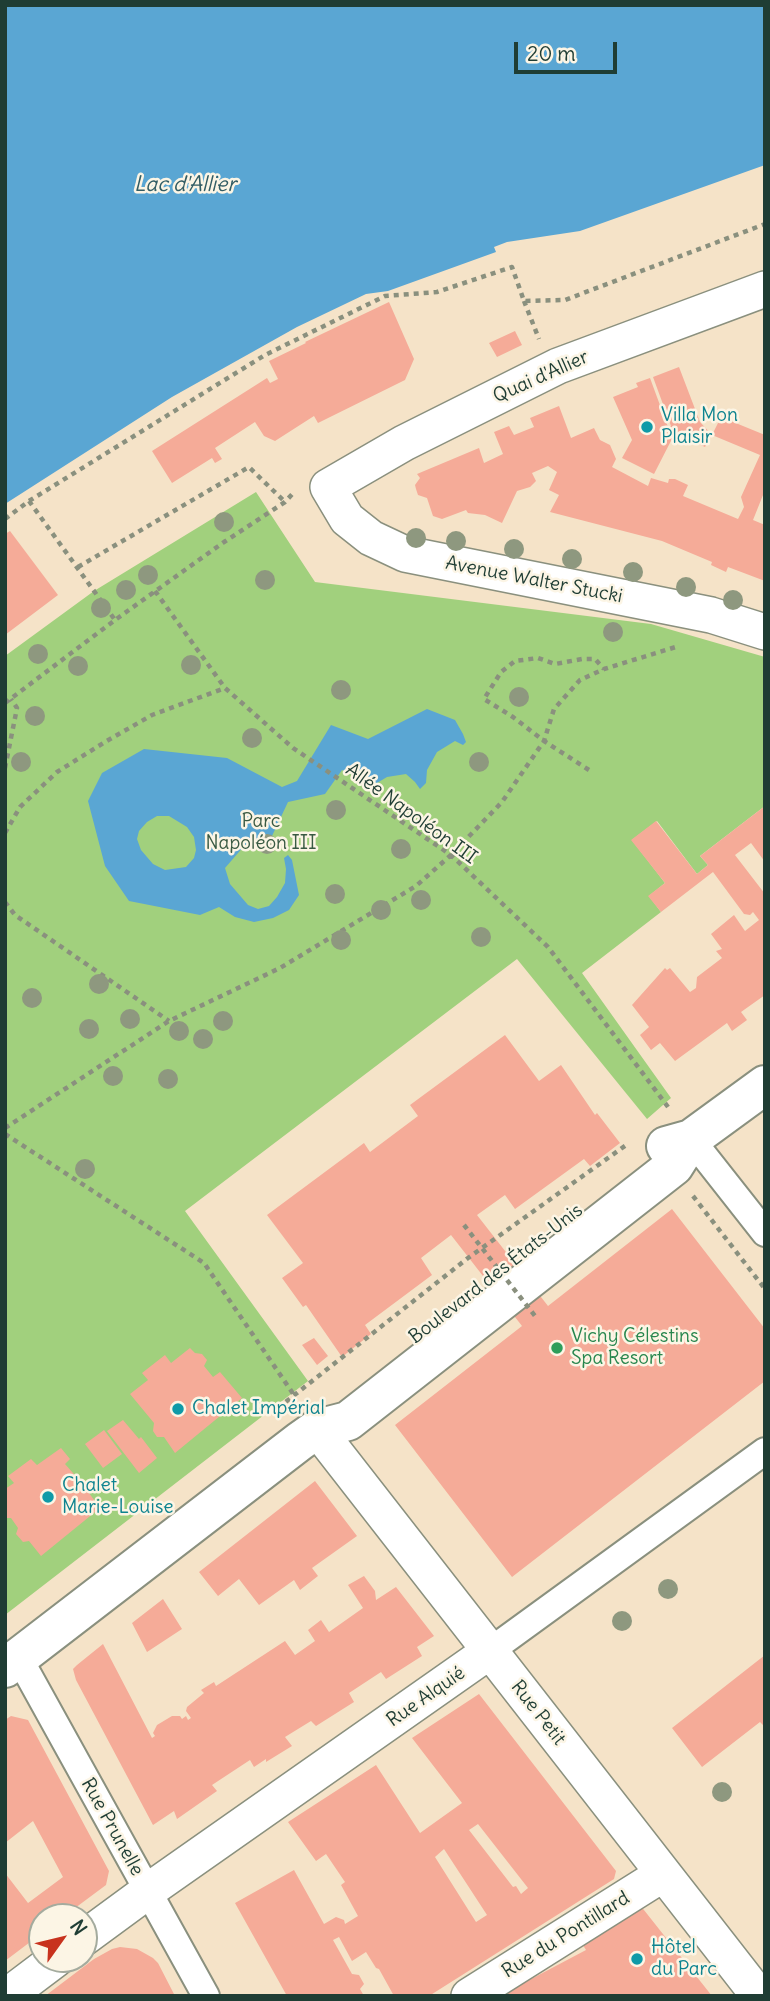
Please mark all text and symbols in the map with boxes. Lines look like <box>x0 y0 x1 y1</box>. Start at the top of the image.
scale bar <box>518 28 621 72</box>
text: 20 m <box>527 40 576 67</box>
water label: Lac d'Allier <box>134 172 236 198</box>
street label: Quai d'Allier <box>490 346 592 408</box>
place label: Villa Mon Plaisir <box>661 405 738 449</box>
marker: Villa Mon Plaisir <box>639 419 655 435</box>
street label: Avenue Walter Stucki <box>444 552 624 608</box>
street label: Allée Napoléon III <box>341 759 481 869</box>
park label: Parc Napoléon III <box>206 811 316 855</box>
street label: Boulevard des États-Unis <box>405 1199 587 1349</box>
place label: Vichy Célestins Spa Resort <box>571 1326 699 1370</box>
marker: Vichy Célestins Spa Resort <box>549 1340 565 1356</box>
place label: Chalet Impérial <box>192 1398 325 1420</box>
marker: Chalet Impérial <box>170 1401 186 1417</box>
place label: Chalet Marie-Louise <box>62 1475 174 1519</box>
marker: Chalet Marie-Louise <box>40 1489 56 1505</box>
street label: Rue Alquié <box>382 1662 470 1732</box>
street label: Rue Petit <box>506 1676 570 1750</box>
street label: Rue Prunelle <box>76 1774 148 1880</box>
street label: Rue du Pontillard <box>498 1887 634 1983</box>
north arrow <box>28 1903 98 1973</box>
text: N <box>65 1915 92 1940</box>
place label: Hôtel du Parc <box>651 1937 717 1981</box>
marker: Hôtel du Parc <box>629 1951 645 1967</box>

